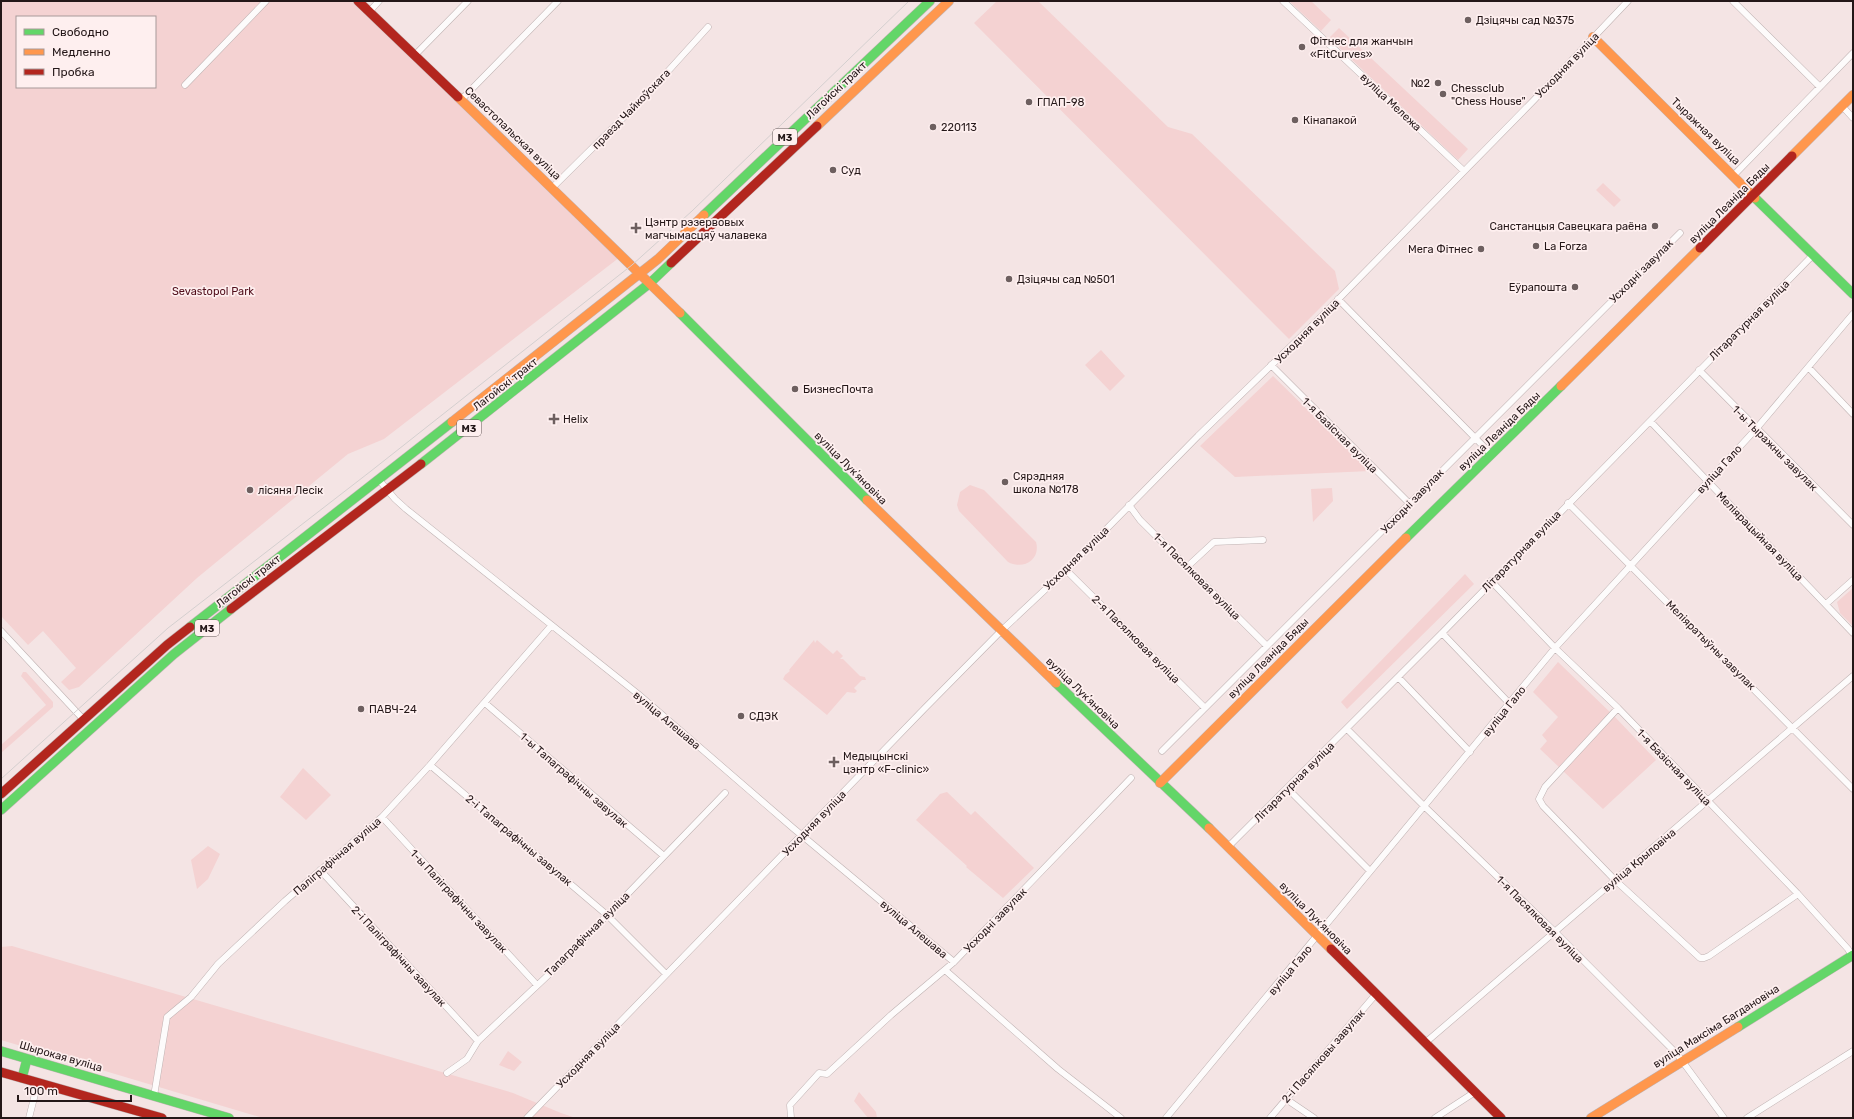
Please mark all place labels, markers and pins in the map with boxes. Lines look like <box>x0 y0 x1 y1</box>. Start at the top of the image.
place label: Дзіцячы сад №375 <box>1476 14 1575 27</box>
marker: Дзіцячы сад №375 <box>1463 15 1473 25</box>
place label: Фітнес для жанчын «FitCurves» <box>1310 35 1413 61</box>
marker: Фітнес для жанчын «FitCurves» <box>1297 42 1307 52</box>
place label: №2 <box>1411 77 1430 90</box>
marker: №2 <box>1433 78 1443 88</box>
place label: Chessclub "Chess House" <box>1451 82 1526 108</box>
marker: Chessclub "Chess House" <box>1438 89 1448 99</box>
place label: ГПАП-98 <box>1037 96 1084 109</box>
marker: ГПАП-98 <box>1024 97 1034 107</box>
place label: Кінапакой <box>1303 114 1357 127</box>
marker: Кінапакой <box>1290 115 1300 125</box>
place label: 220113 <box>941 121 977 134</box>
marker: 220113 <box>928 122 938 132</box>
place label: Суд <box>841 164 861 177</box>
marker: Суд <box>828 165 838 175</box>
place label: Цэнтр рэзервовых магчымасцяў чалавека <box>645 216 767 242</box>
place label: Санстанцыя Савецкага раёна <box>1490 220 1647 233</box>
marker: Санстанцыя Савецкага раёна <box>1650 221 1660 231</box>
marker: Цэнтр рэзервовых магчымасцяў чалавека <box>630 222 642 234</box>
place label: La Forza <box>1544 240 1587 253</box>
marker: La Forza <box>1531 241 1541 251</box>
place label: Мега Фітнес <box>1408 243 1473 256</box>
marker: Мега Фітнес <box>1476 244 1486 254</box>
place label: Дзіцячы сад №501 <box>1017 273 1115 286</box>
marker: Дзіцячы сад №501 <box>1004 274 1014 284</box>
place label: Еўрапошта <box>1509 281 1567 294</box>
marker: Еўрапошта <box>1570 282 1580 292</box>
place label: БизнесПочта <box>803 383 873 396</box>
marker: БизнесПочта <box>790 384 800 394</box>
marker: Helix <box>548 413 560 425</box>
place label: Helix <box>563 413 588 426</box>
place label: Сярэдняя школа №178 <box>1013 470 1079 496</box>
marker: Сярэдняя школа №178 <box>1000 477 1010 487</box>
place label: лісяня Лесік <box>258 484 323 497</box>
marker: лісяня Лесік <box>245 485 255 495</box>
place label: ПАВЧ-24 <box>369 703 417 716</box>
marker: ПАВЧ-24 <box>356 704 366 714</box>
place label: СДЭК <box>749 710 778 723</box>
marker: СДЭК <box>736 711 746 721</box>
place label: Медыцынскі цэнтр «F-clinic» <box>843 750 930 776</box>
marker: Медыцынскі цэнтр «F-clinic» <box>828 756 840 768</box>

